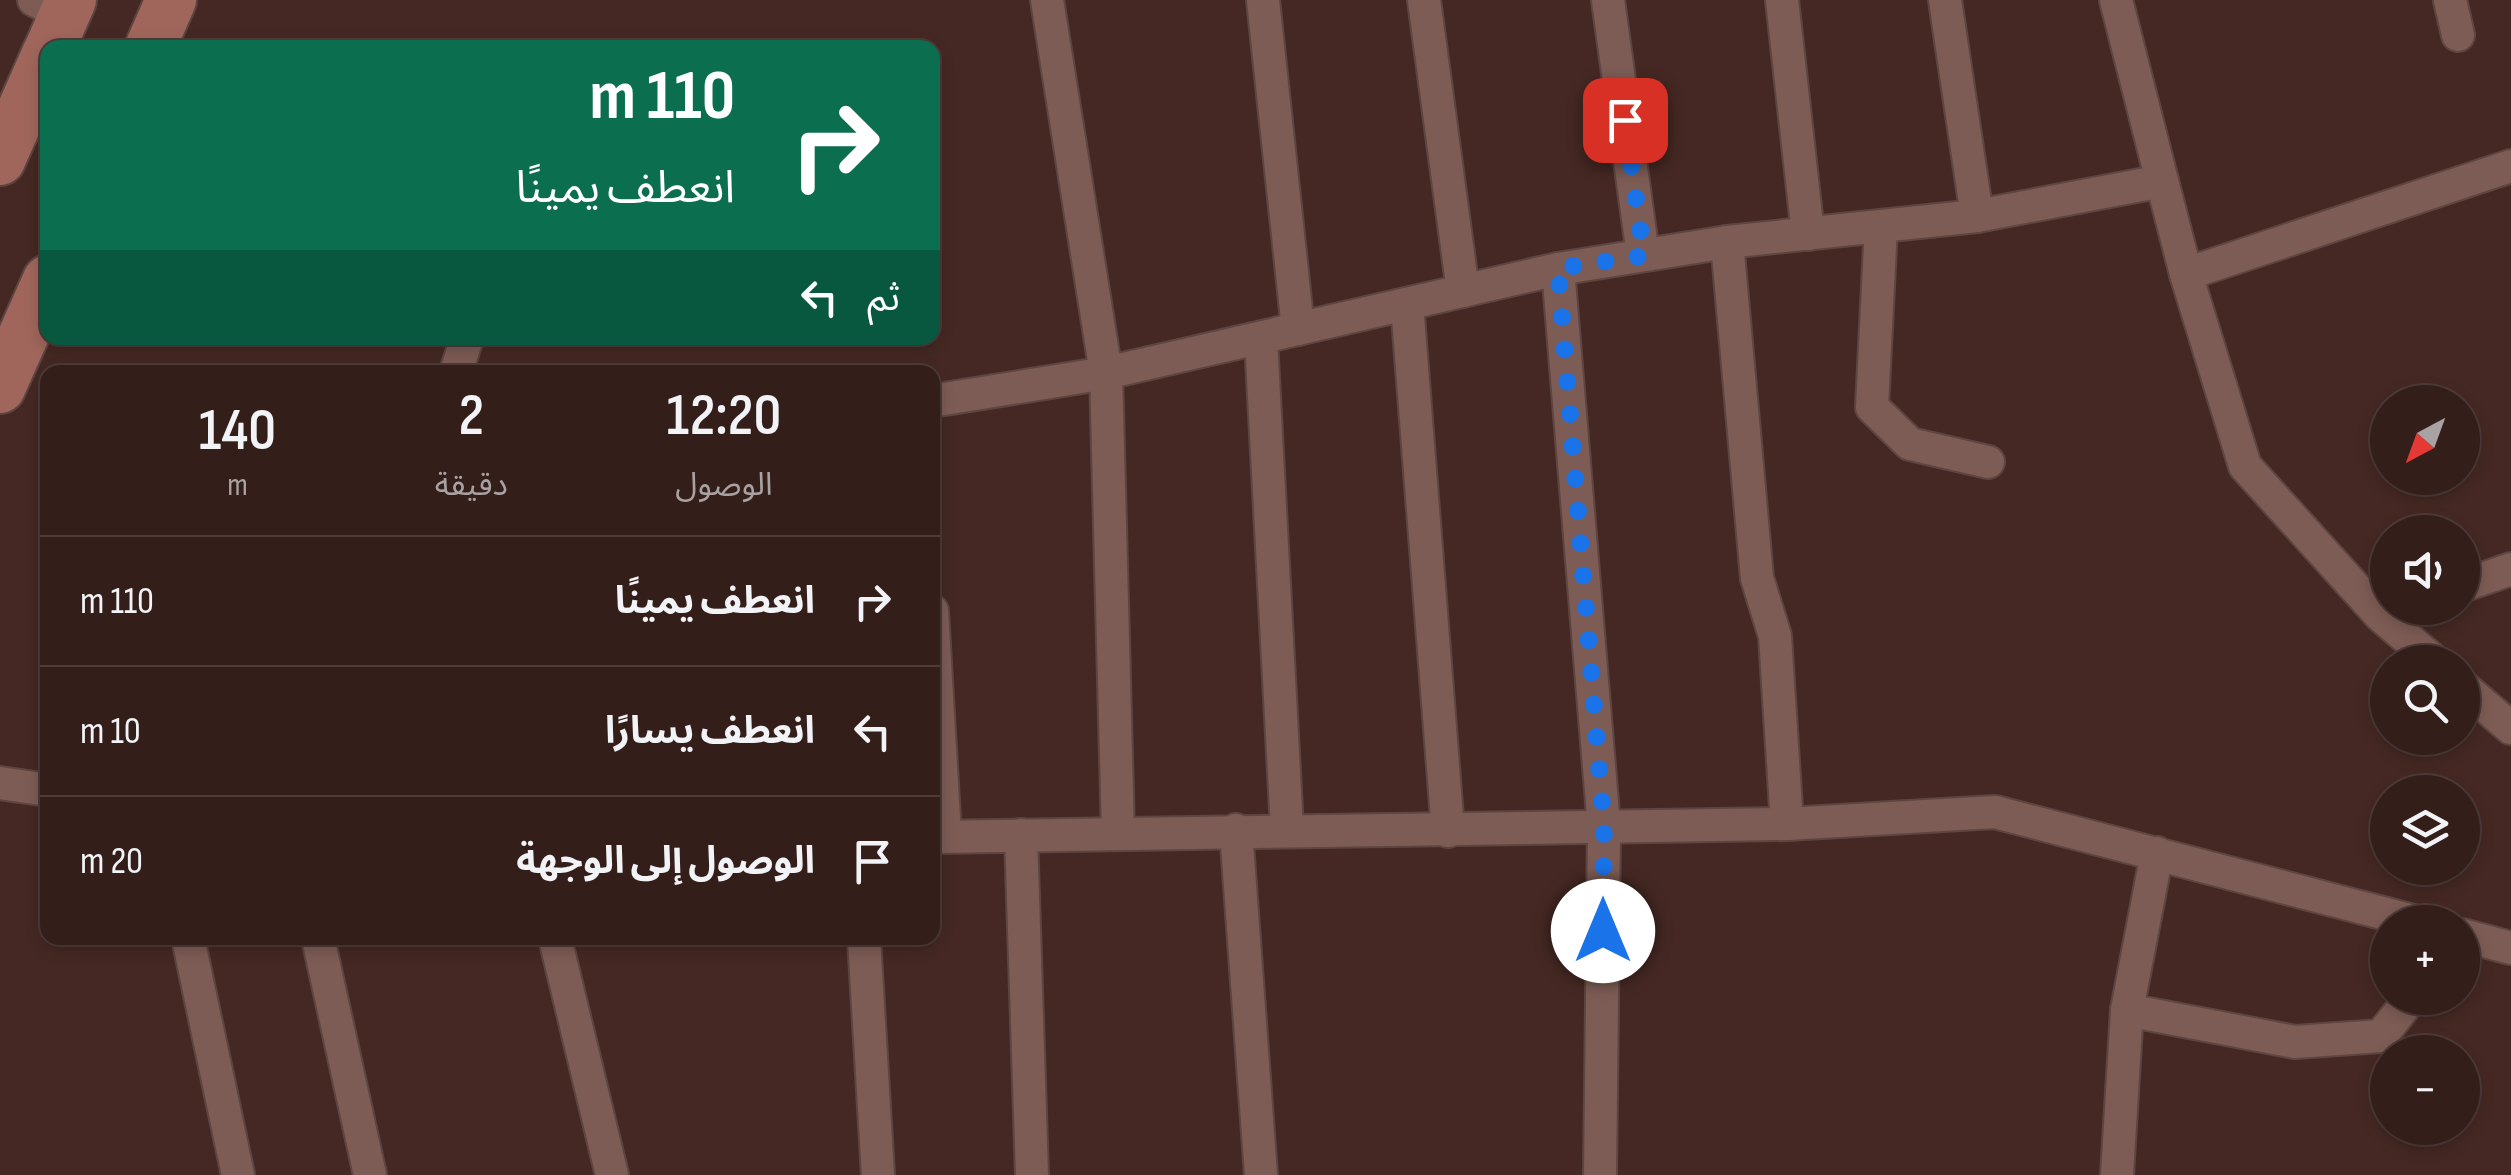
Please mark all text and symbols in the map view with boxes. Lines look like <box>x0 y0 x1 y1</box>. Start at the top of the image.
text: 110 m <box>589 55 735 139</box>
pin <box>1583 78 1668 163</box>
icon: right <box>770 80 900 210</box>
icon: arrive <box>1598 93 1653 148</box>
text: انعطف يمينًا <box>515 161 735 216</box>
icon: left <box>792 270 847 325</box>
text: ثم <box>867 276 900 321</box>
text: 2 <box>458 380 484 452</box>
text: 12:20 <box>667 380 781 452</box>
north arrow <box>2370 385 2480 495</box>
map controls <box>2370 385 2480 1145</box>
text: 140 <box>199 395 276 467</box>
text: m <box>227 466 248 505</box>
text: دقيقة <box>435 466 508 505</box>
text: الوصول <box>675 466 773 505</box>
button: sound <box>2370 515 2480 625</box>
icon: right <box>845 574 900 629</box>
text: 110 m <box>80 579 154 624</box>
text: انعطف يمينًا <box>615 579 815 624</box>
button: search <box>2370 645 2480 755</box>
icon: left <box>845 704 900 759</box>
text: 10 m <box>80 709 141 754</box>
text: انعطف يسارًا <box>605 709 815 754</box>
button: layers <box>2370 775 2480 885</box>
icon: arrive <box>845 834 900 889</box>
text: 20 m <box>80 839 143 884</box>
text: الوصول إلى الوجهة <box>516 839 815 884</box>
position arrow <box>1551 879 1655 983</box>
button: + <box>2370 905 2480 1015</box>
button: − <box>2370 1035 2480 1145</box>

